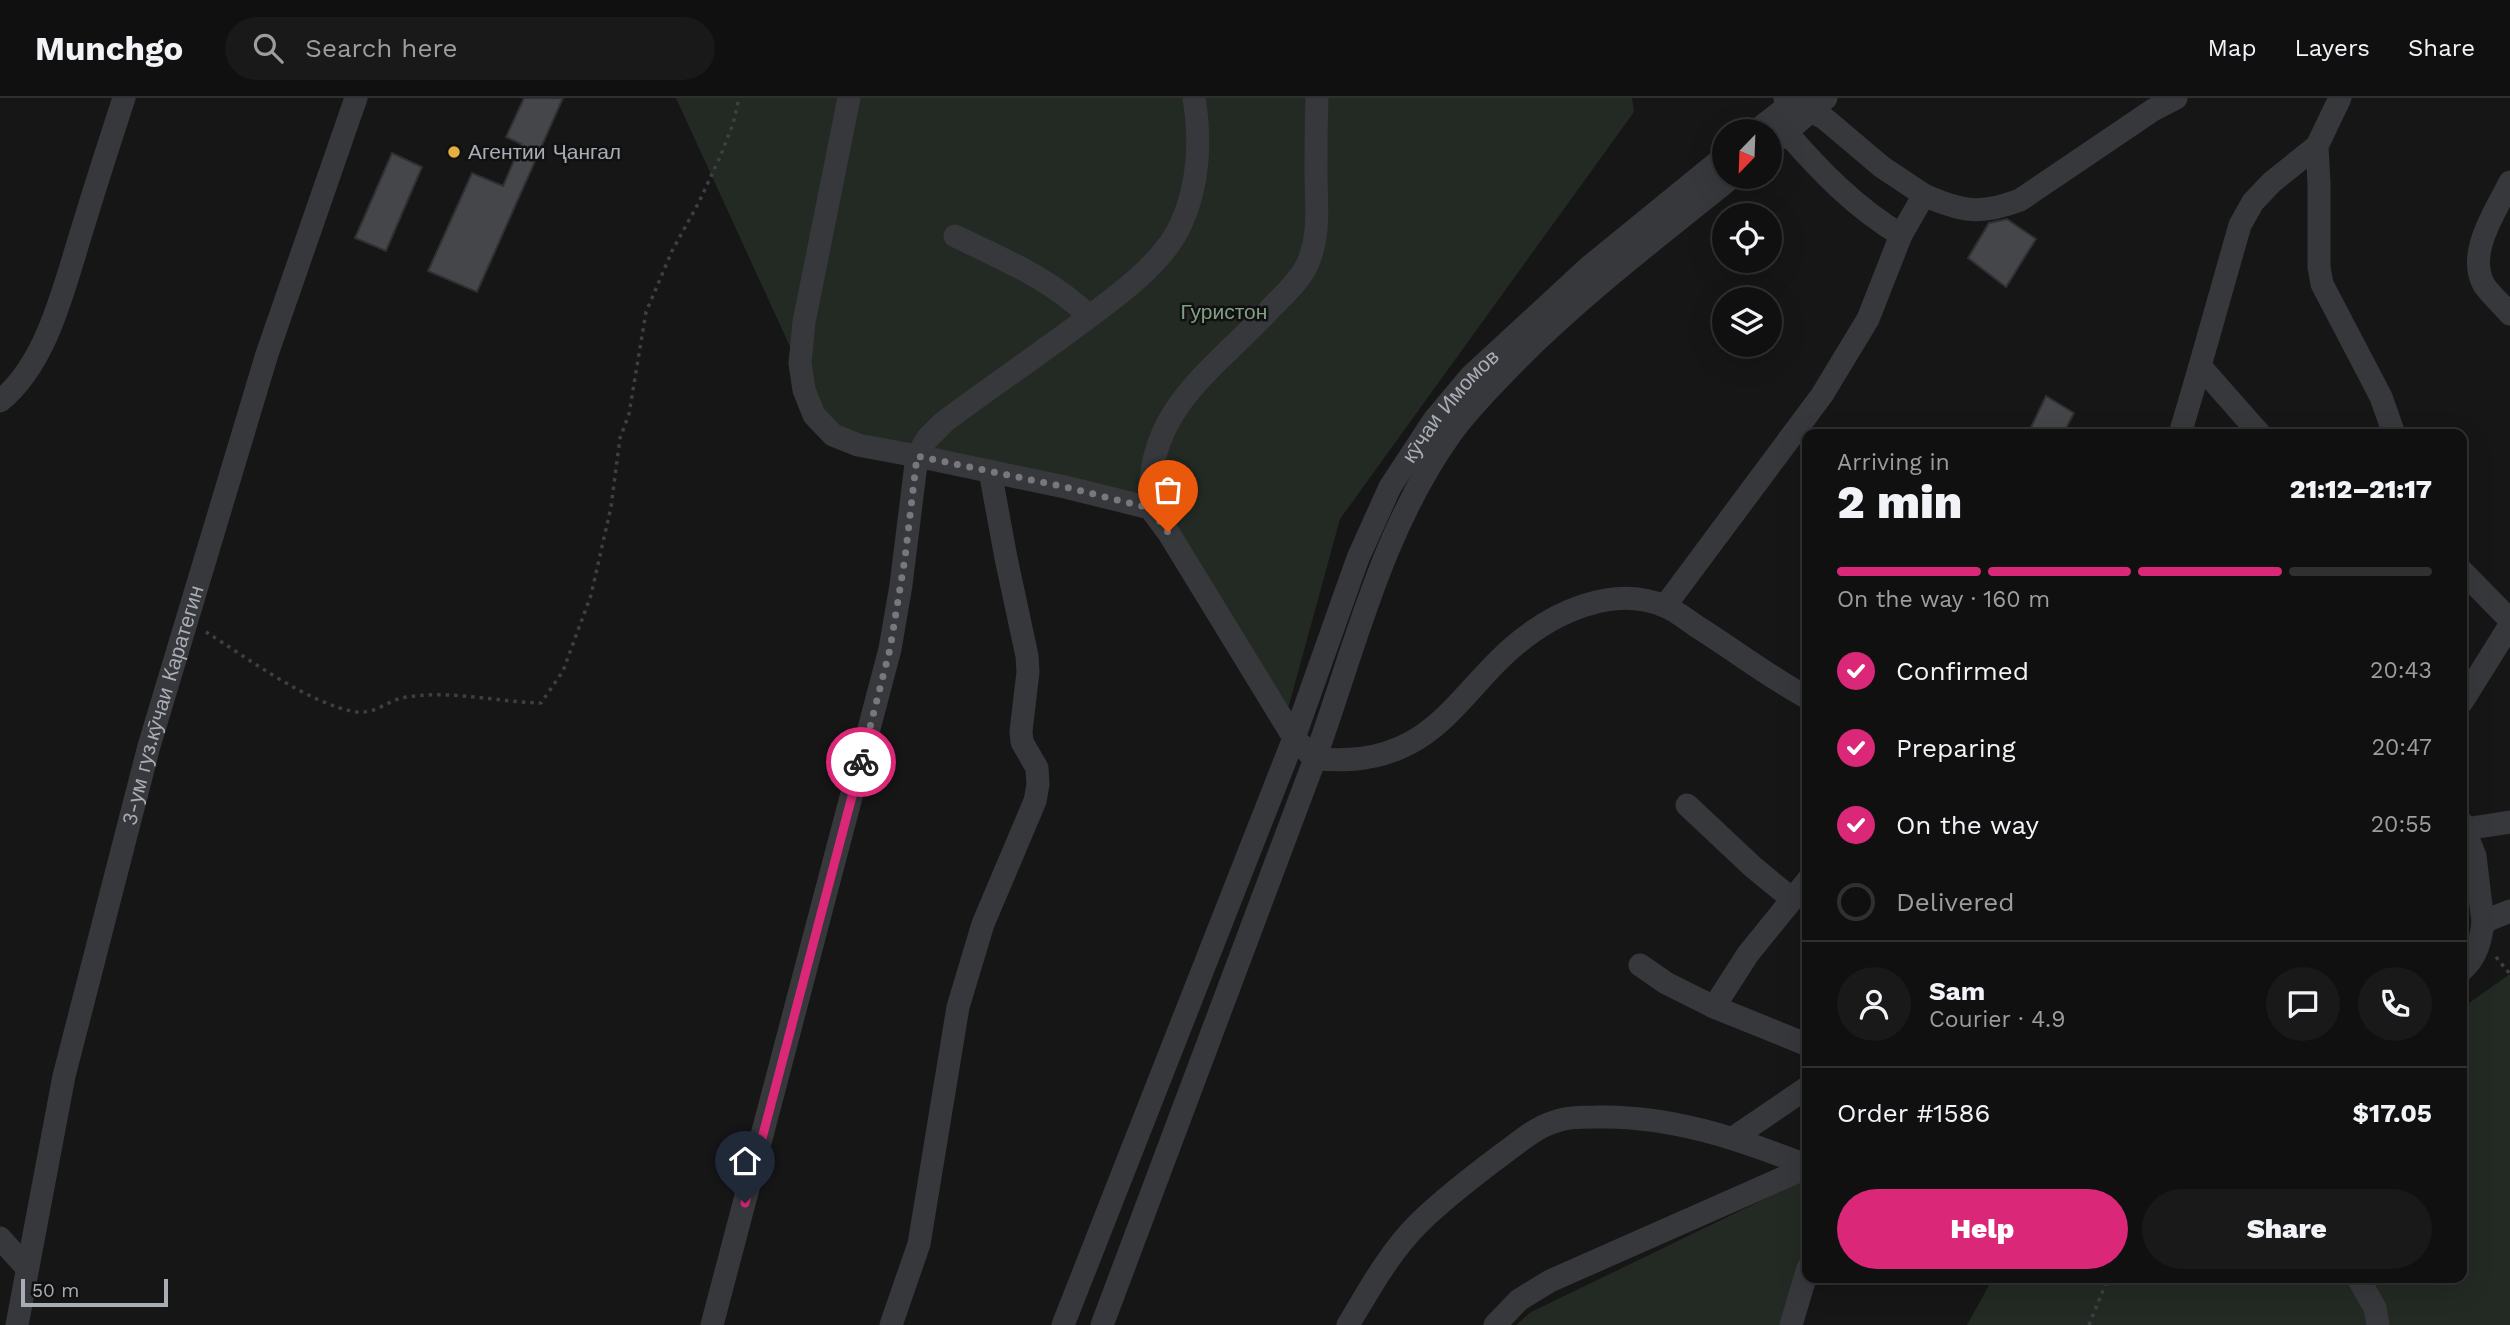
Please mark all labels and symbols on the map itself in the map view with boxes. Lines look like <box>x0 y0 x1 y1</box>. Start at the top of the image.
north arrow <box>1712 119 1782 189</box>
place label: Агентии Ҷангал <box>468 139 621 164</box>
marker: Агентии Ҷангал <box>446 144 462 160</box>
park label: Гуристон <box>1181 299 1267 324</box>
street label: кӯчаи Имомов <box>1396 344 1504 467</box>
pin <box>1138 460 1198 532</box>
street label: 3-ум гуз.кӯчаи Каратегин <box>116 582 209 828</box>
courier <box>826 727 896 797</box>
pin <box>715 1131 775 1203</box>
scale bar <box>21 1276 168 1308</box>

